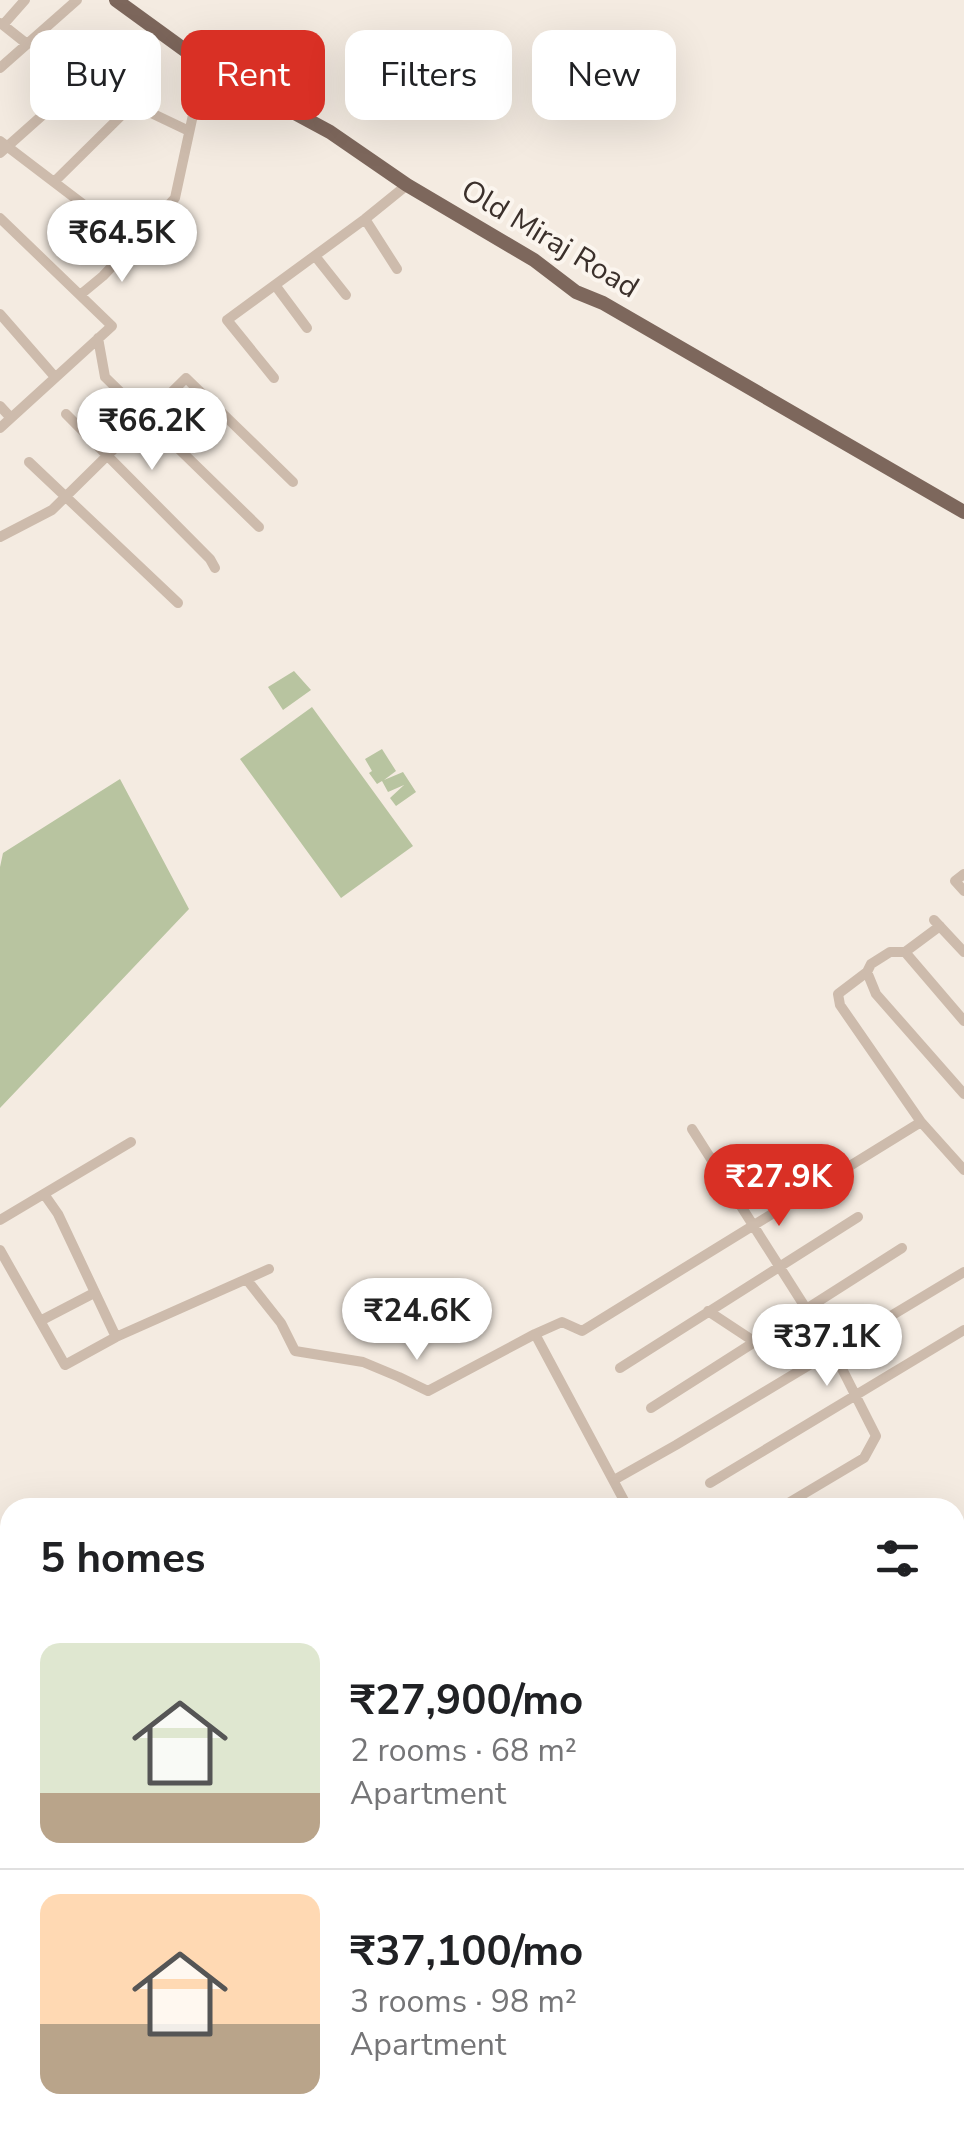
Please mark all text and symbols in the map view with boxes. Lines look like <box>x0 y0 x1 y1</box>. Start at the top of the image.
chip: Buy <box>30 30 161 120</box>
chip: Rent <box>181 30 325 120</box>
chip: Filters <box>345 30 512 120</box>
chip: New <box>532 30 676 120</box>
street label: Old Miraj Road <box>453 170 647 308</box>
pin: ₹64.5K <box>41 200 203 285</box>
text: ₹64.5K <box>69 211 175 254</box>
pin: ₹66.2K <box>71 388 233 473</box>
text: ₹66.2K <box>99 399 205 442</box>
pin: ₹27.9K <box>698 1144 860 1229</box>
text: ₹27.9K <box>726 1155 832 1198</box>
pin: ₹24.6K <box>336 1278 498 1363</box>
text: ₹24.6K <box>364 1289 470 1332</box>
pin: ₹37.1K <box>746 1304 908 1389</box>
text: ₹37.1K <box>774 1315 880 1358</box>
text: 5 homes <box>40 1530 205 1587</box>
icon: filters <box>870 1531 925 1586</box>
text: ₹27,900/mo <box>350 1672 583 1729</box>
icon: home <box>120 1683 240 1803</box>
text: 2 rooms · 68 m² <box>350 1729 577 1772</box>
text: Apartment <box>350 1772 506 1815</box>
text: ₹37,100/mo <box>350 1923 583 1980</box>
icon: home <box>120 1934 240 2054</box>
text: 3 rooms · 98 m² <box>350 1980 577 2023</box>
text: Apartment <box>350 2023 506 2066</box>

